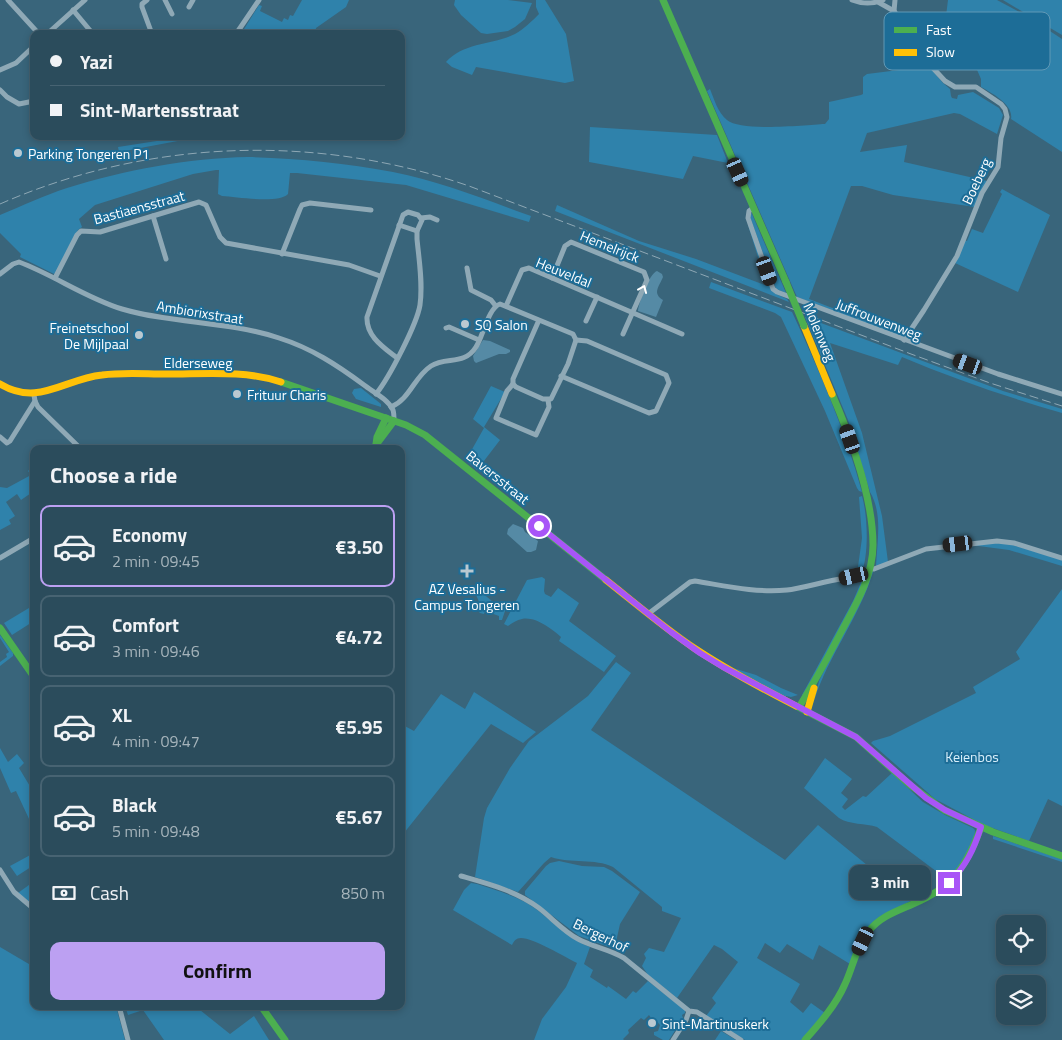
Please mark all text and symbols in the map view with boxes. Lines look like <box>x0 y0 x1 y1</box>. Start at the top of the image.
legend <box>884 12 1050 70</box>
text: Fast <box>926 19 951 40</box>
text: Slow <box>926 41 955 62</box>
text: Yazi <box>80 47 113 76</box>
text: Sint-Martensstraat <box>80 95 239 124</box>
place label: Parking Tongeren P1 <box>28 143 149 164</box>
marker: Parking Tongeren P1 <box>12 147 24 159</box>
street label: Boeberg <box>956 154 996 208</box>
car <box>725 155 750 189</box>
street label: Bastiaensstraat <box>91 185 187 229</box>
street label: Hemelrijck <box>577 225 643 268</box>
street label: Heuveldal <box>533 251 595 293</box>
car <box>754 254 779 288</box>
one-way arrow <box>636 285 647 294</box>
street label: Juffrouwenweg <box>833 293 925 345</box>
street label: Ambiorixstraat <box>155 295 245 329</box>
street label: Molenweg <box>798 299 842 365</box>
place label: SQ Salon <box>475 314 528 335</box>
place label: Freinetschool De Mijlpaal <box>49 317 129 354</box>
marker: SQ Salon <box>459 318 471 330</box>
marker: Freinetschool De Mijlpaal <box>133 329 145 341</box>
street label: Elderseweg <box>164 352 232 373</box>
car <box>951 352 984 376</box>
place label: Frituur Charis <box>247 384 326 405</box>
marker: Frituur Charis <box>231 388 243 400</box>
car <box>838 422 861 456</box>
street label: Baversstraat <box>462 445 534 509</box>
text: Choose a ride <box>50 458 177 492</box>
route start <box>528 515 550 537</box>
text: Economy <box>112 520 187 549</box>
icon: car <box>52 524 97 569</box>
text: €3.50 <box>336 532 383 561</box>
car <box>942 535 973 553</box>
text: 2 min · 09:45 <box>112 549 200 573</box>
marker: AZ Vesalius - Campus Tongeren <box>460 564 474 578</box>
car <box>837 565 870 587</box>
place label: AZ Vesalius - Campus Tongeren <box>414 578 520 615</box>
text: Comfort <box>112 610 179 639</box>
icon: car <box>52 614 97 659</box>
text: €4.72 <box>336 622 383 651</box>
text: 3 min · 09:46 <box>112 639 200 663</box>
text: XL <box>112 700 132 729</box>
icon: car <box>52 704 97 749</box>
text: €5.95 <box>336 712 383 741</box>
text: 4 min · 09:47 <box>112 729 200 753</box>
park label: Keienbos <box>945 746 999 767</box>
text: Black <box>112 790 157 819</box>
icon: car <box>52 794 97 839</box>
text: €5.67 <box>336 802 383 831</box>
text: 5 min · 09:48 <box>112 819 200 843</box>
callout: 3 min <box>849 866 932 900</box>
text: 3 min <box>871 870 909 894</box>
route end <box>938 872 960 894</box>
text: Cash <box>90 878 129 907</box>
icon: cash <box>50 879 78 907</box>
text: 850 m <box>341 881 385 905</box>
street label: Bergerhof <box>570 913 632 958</box>
map controls <box>996 915 1046 1025</box>
button: locate <box>996 915 1046 965</box>
car <box>849 924 876 958</box>
button: Confirm <box>50 942 385 1000</box>
button: layers <box>996 975 1046 1025</box>
place label: Sint-Martinuskerk <box>662 1013 769 1034</box>
marker: Sint-Martinuskerk <box>646 1017 658 1029</box>

